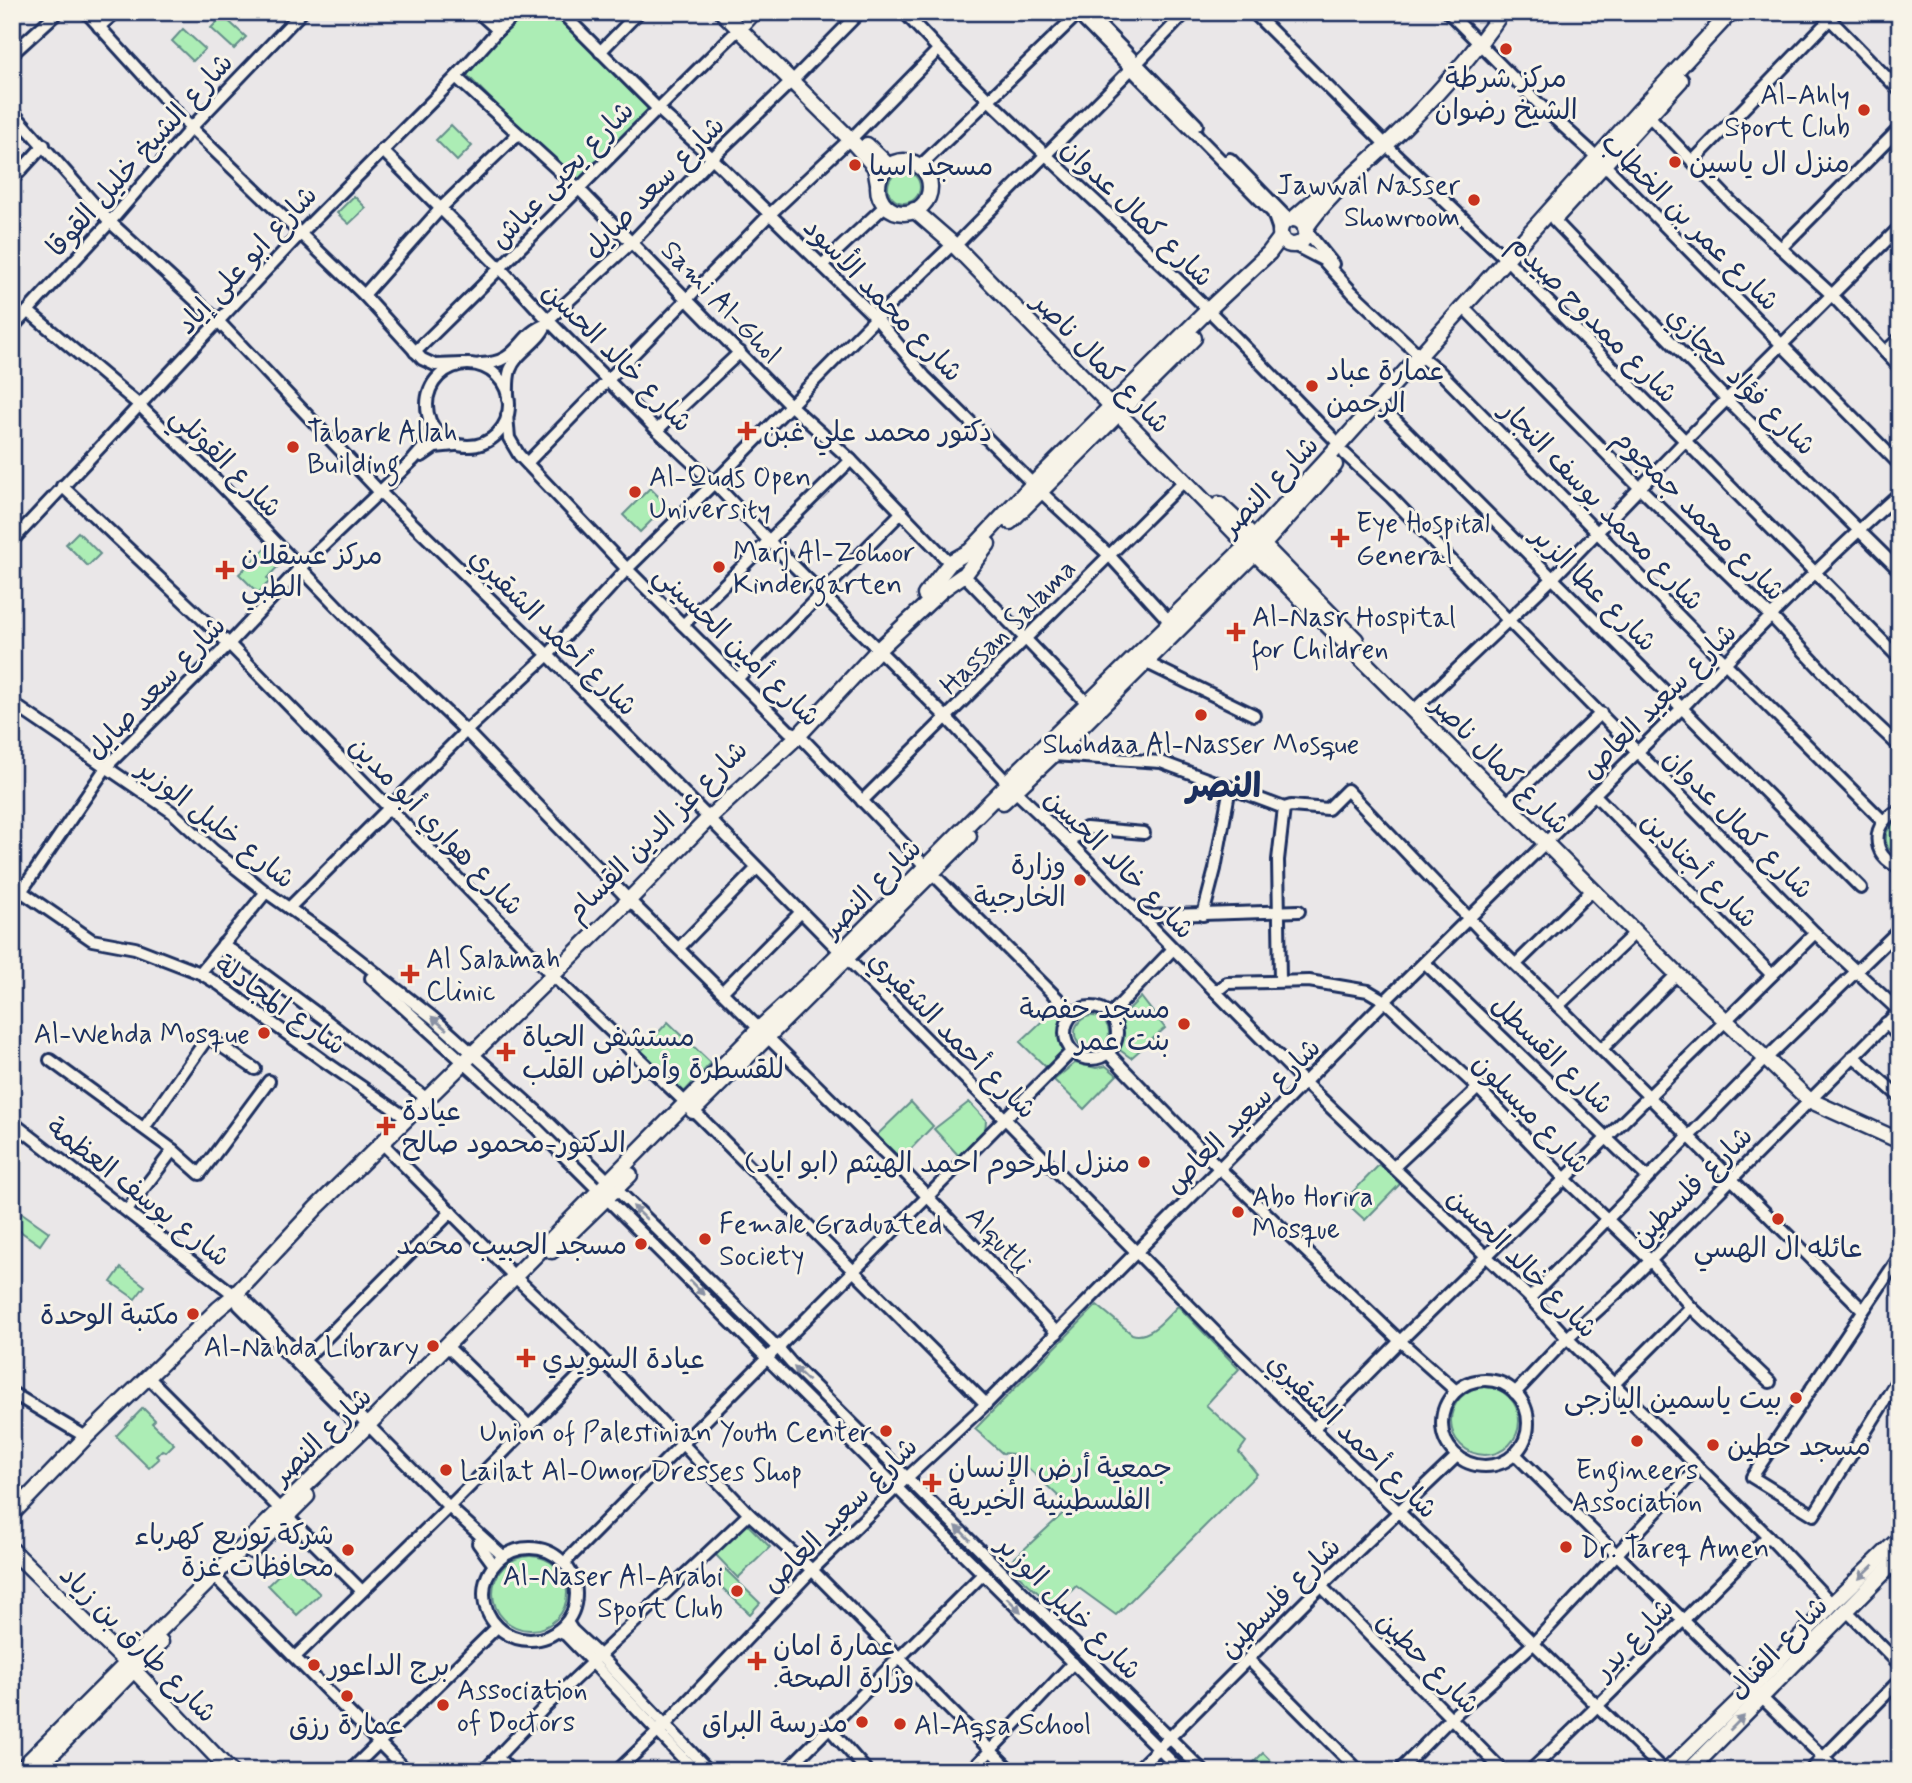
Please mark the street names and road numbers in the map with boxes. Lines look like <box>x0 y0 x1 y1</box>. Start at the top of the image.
street label: شارع الشيخ خليل القوقا <box>39 46 242 266</box>
street label: شارع يحيى عياش <box>482 94 643 258</box>
street label: شارع سعد صايل <box>576 109 734 267</box>
street label: شارع عمر بن الخطاب <box>1592 125 1787 320</box>
street label: شارع كمال عدوان <box>1052 131 1221 296</box>
street label: شارع ابو على إياد <box>169 178 326 343</box>
street label: شارع محمد الأسود <box>794 209 972 391</box>
street label: شارع ممدوح صيدم <box>1499 227 1685 413</box>
street label: Sami Al-Ghol <box>652 233 789 373</box>
street label: شارع خالد الحسن <box>533 274 700 441</box>
street label: شارع كمال ناصر <box>1022 283 1177 443</box>
street label: شارع فؤاد حجازي <box>1657 299 1823 465</box>
street label: شارع محمد يوسف النجار <box>1490 392 1711 620</box>
street label: شارع القوتلي <box>158 399 289 530</box>
street label: شارع محمد جمجوم <box>1603 421 1793 611</box>
street label: شارع النصر <box>1212 428 1328 547</box>
street label: شارع عطا الزير <box>1521 517 1664 661</box>
street label: شارع أحمد الشقيري <box>460 540 645 725</box>
street label: Hassan Salama <box>932 551 1085 704</box>
street label: شارع أمين الحسيني <box>642 558 828 739</box>
street label: شارع سعد صايل <box>79 609 235 769</box>
street label: شارع سعيد العاص <box>1574 616 1746 788</box>
street label: شارع كمال ناصر <box>1420 686 1577 844</box>
street label: شارع هواري أبو مدين <box>340 729 531 925</box>
street label: شارع عز الدين القسام <box>559 733 758 932</box>
street label: شارع كمال عدوان <box>1654 741 1821 908</box>
street label: شارع خليل الوزير <box>127 751 302 898</box>
street label: شارع خالد الحسن <box>1035 781 1202 948</box>
street label: شارع أجنادين <box>1632 804 1765 937</box>
street label: شارع النصر <box>814 831 931 948</box>
street label: شارع أحمد الشقيري <box>859 943 1044 1128</box>
street label: شارع المجادلة <box>207 947 353 1065</box>
street label: شارع القسطل <box>1482 988 1621 1124</box>
street label: شارع سعيد العاص <box>1158 1031 1330 1203</box>
street label: شارع ميسلون <box>1463 1046 1597 1183</box>
street label: شارع يوسف العظمة <box>38 1109 237 1276</box>
street label: شارع فلسطين <box>1624 1119 1762 1257</box>
street label: شارع خالد الحسن <box>1438 1180 1605 1347</box>
street label: Alqutli <box>956 1199 1038 1282</box>
street label: شارع أحمد الشقيري <box>1258 1346 1445 1528</box>
street label: شارع النصر <box>263 1380 381 1495</box>
street label: شارع سعيد العاص <box>755 1430 927 1602</box>
street label: شارع خليل الوزير <box>986 1527 1149 1689</box>
street label: شارع فلسطين <box>1212 1530 1350 1668</box>
street label: شارع طارق بن زياد <box>50 1558 224 1732</box>
street label: شارع القنال <box>1720 1589 1837 1708</box>
street label: شارع بدر <box>1585 1590 1683 1690</box>
street label: شارع حطين <box>1367 1604 1487 1724</box>

